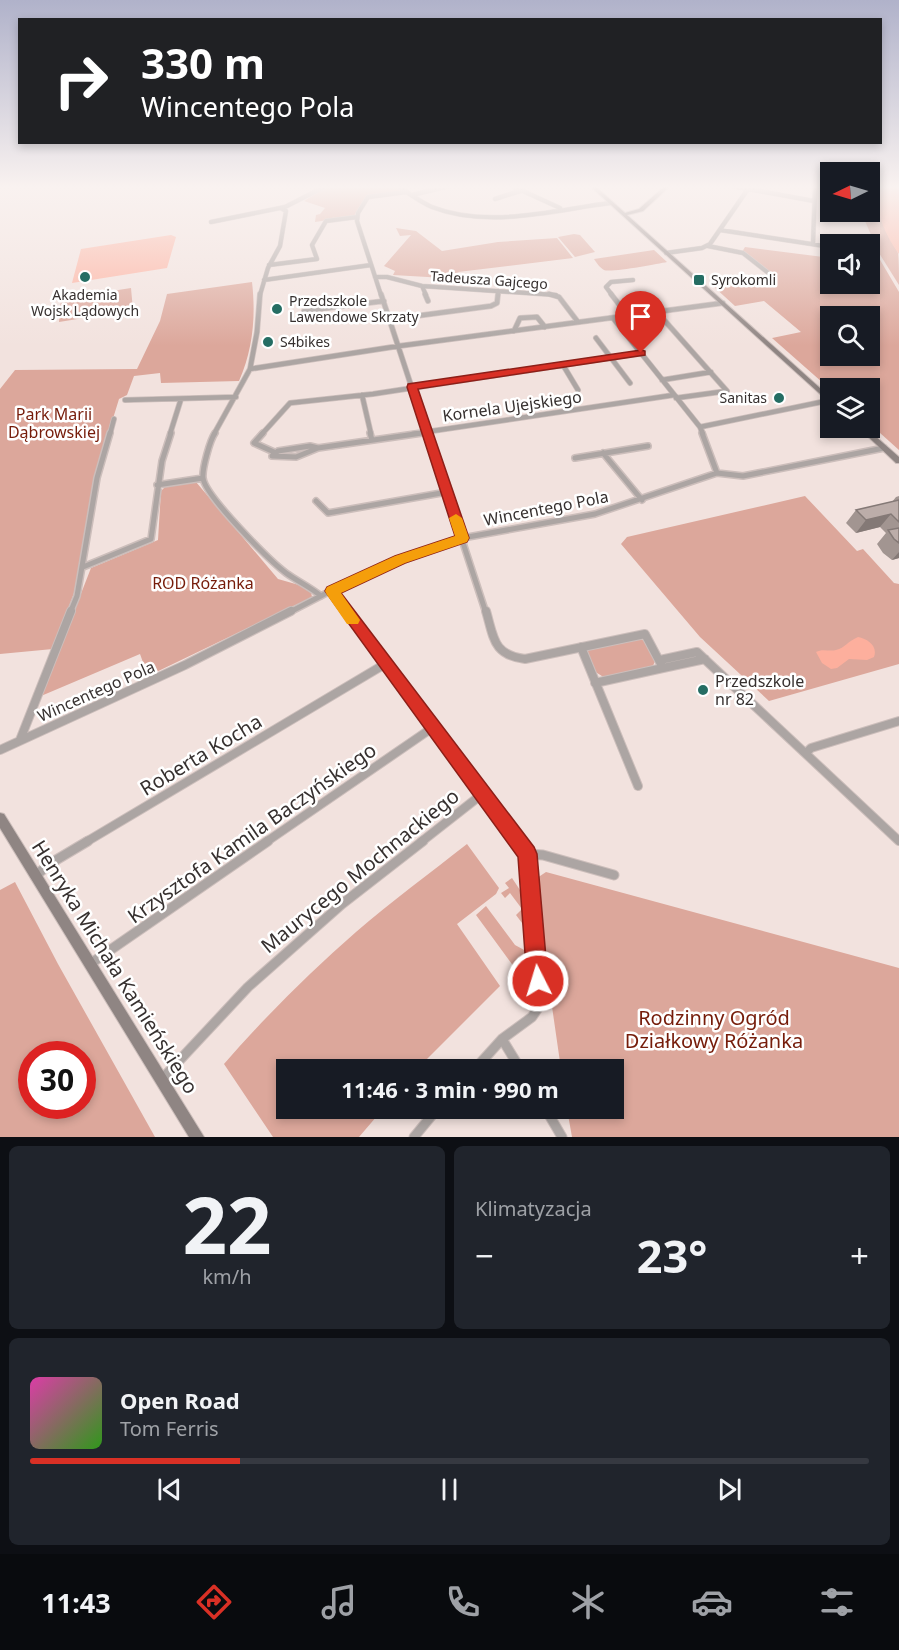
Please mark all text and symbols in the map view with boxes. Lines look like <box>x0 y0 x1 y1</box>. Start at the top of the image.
text: 330 m <box>141 34 265 91</box>
icon: right <box>42 42 120 120</box>
text: Wincentego Pola <box>141 88 354 125</box>
north arrow <box>820 162 880 222</box>
map controls <box>820 162 880 438</box>
button: sound <box>820 234 880 294</box>
street label: Tadeusza Gajcego <box>430 266 548 293</box>
marker: Akademia Wojsk Lądowych <box>78 270 92 284</box>
place label: Syrokomli <box>711 270 776 289</box>
marker: Syrokomli <box>692 273 706 287</box>
place label: Akademia Wojsk Lądowych <box>31 285 139 320</box>
place label: Przedszkole Lawendowe Skrzaty <box>289 291 420 326</box>
pin <box>615 291 666 353</box>
icon: arrive <box>624 300 657 333</box>
marker: Przedszkole Lawendowe Skrzaty <box>270 302 284 316</box>
button: search <box>820 306 880 366</box>
place label: S4bikes <box>280 332 330 351</box>
marker: S4bikes <box>261 335 275 349</box>
button: layers <box>820 378 880 438</box>
street label: Kornela Ujejskiego <box>441 385 583 427</box>
place label: Sanitas <box>720 388 767 407</box>
marker: Sanitas <box>772 391 786 405</box>
park label: Park Marii Dąbrowskiej <box>8 403 100 443</box>
street label: Wincentego Pola <box>482 485 610 531</box>
park label: ROD Różanka <box>152 572 254 594</box>
street label: Wincentego Pola <box>34 655 158 727</box>
place label: Przedszkole nr 82 <box>715 670 804 710</box>
marker: Przedszkole nr 82 <box>696 683 710 697</box>
street label: Roberta Kocha <box>135 708 267 802</box>
street label: Krzysztofa Kamila Baczyńskiego <box>122 736 381 929</box>
street label: Maurycego Mochnackiego <box>255 782 464 959</box>
street label: Henryka Michała Kamieńskiego <box>26 835 205 1099</box>
position arrow <box>506 949 570 1013</box>
park label: Rodzinny Ogród Działkowy Różanka <box>625 1004 803 1054</box>
speed limit sign: 30 <box>18 1041 96 1119</box>
text: 11:46 · 3 min · 990 m <box>341 1074 559 1104</box>
text: 22 <box>182 1171 272 1277</box>
text: Klimatyzacja <box>475 1195 592 1222</box>
text: 23° <box>637 1225 707 1286</box>
text: − <box>475 1233 494 1278</box>
text: + <box>850 1233 869 1278</box>
text: km/h <box>202 1263 252 1290</box>
text: Open Road <box>120 1385 240 1415</box>
text: Tom Ferris <box>120 1415 219 1442</box>
icon: previous <box>153 1473 186 1506</box>
icon: pause <box>433 1473 466 1506</box>
icon: next <box>713 1473 746 1506</box>
icon: directions <box>193 1581 235 1623</box>
icon: music <box>318 1581 360 1623</box>
icon: phone <box>442 1581 484 1623</box>
icon: climate <box>567 1581 609 1623</box>
icon: car <box>691 1581 733 1623</box>
icon: filters <box>816 1581 858 1623</box>
text: 11:43 <box>41 1584 111 1621</box>

